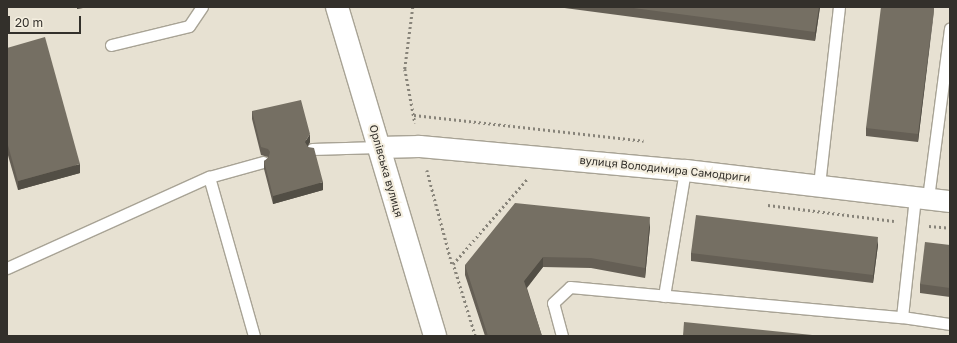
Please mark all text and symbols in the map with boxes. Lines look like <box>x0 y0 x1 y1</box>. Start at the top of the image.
scale bar <box>10 8 83 34</box>
text: 20 m <box>15 15 43 30</box>
street label: Орлівська вулиця <box>366 123 406 219</box>
street label: вулиця Володимира Самодриги <box>579 153 751 185</box>

